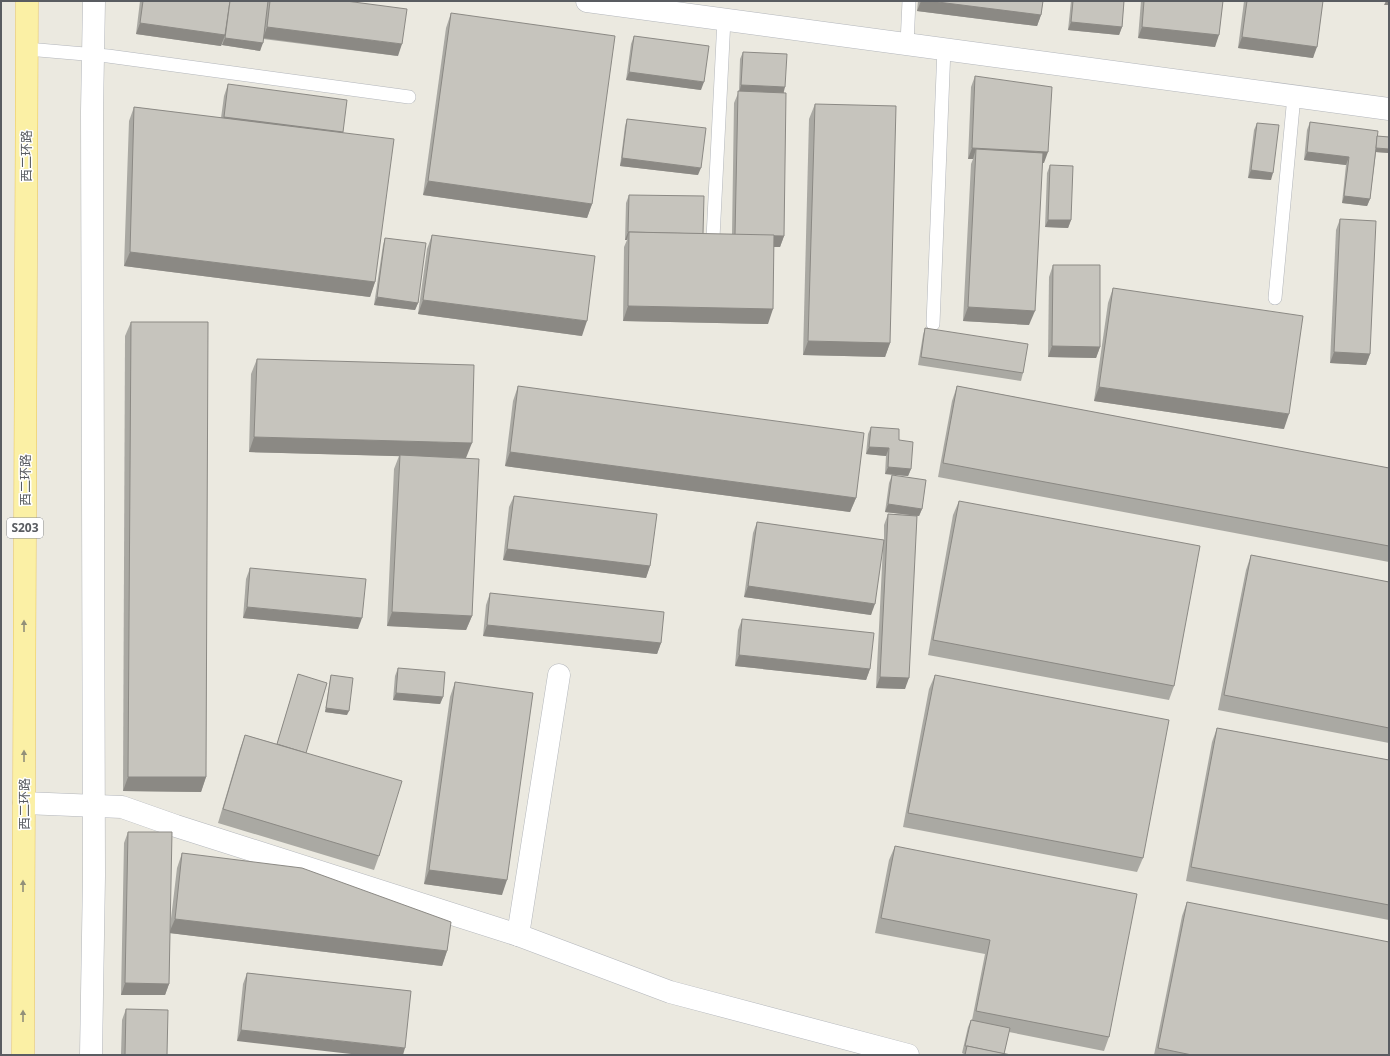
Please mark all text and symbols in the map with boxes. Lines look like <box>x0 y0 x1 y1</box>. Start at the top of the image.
street label: 西二环路 <box>17 130 35 182</box>
street label: 西二环路 <box>16 454 34 506</box>
road number: S203 <box>7 518 43 538</box>
one-way arrow <box>21 619 27 632</box>
one-way arrow <box>21 749 27 762</box>
street label: 西二环路 <box>15 778 33 830</box>
one-way arrow <box>20 879 26 892</box>
one-way arrow <box>20 1009 26 1022</box>

